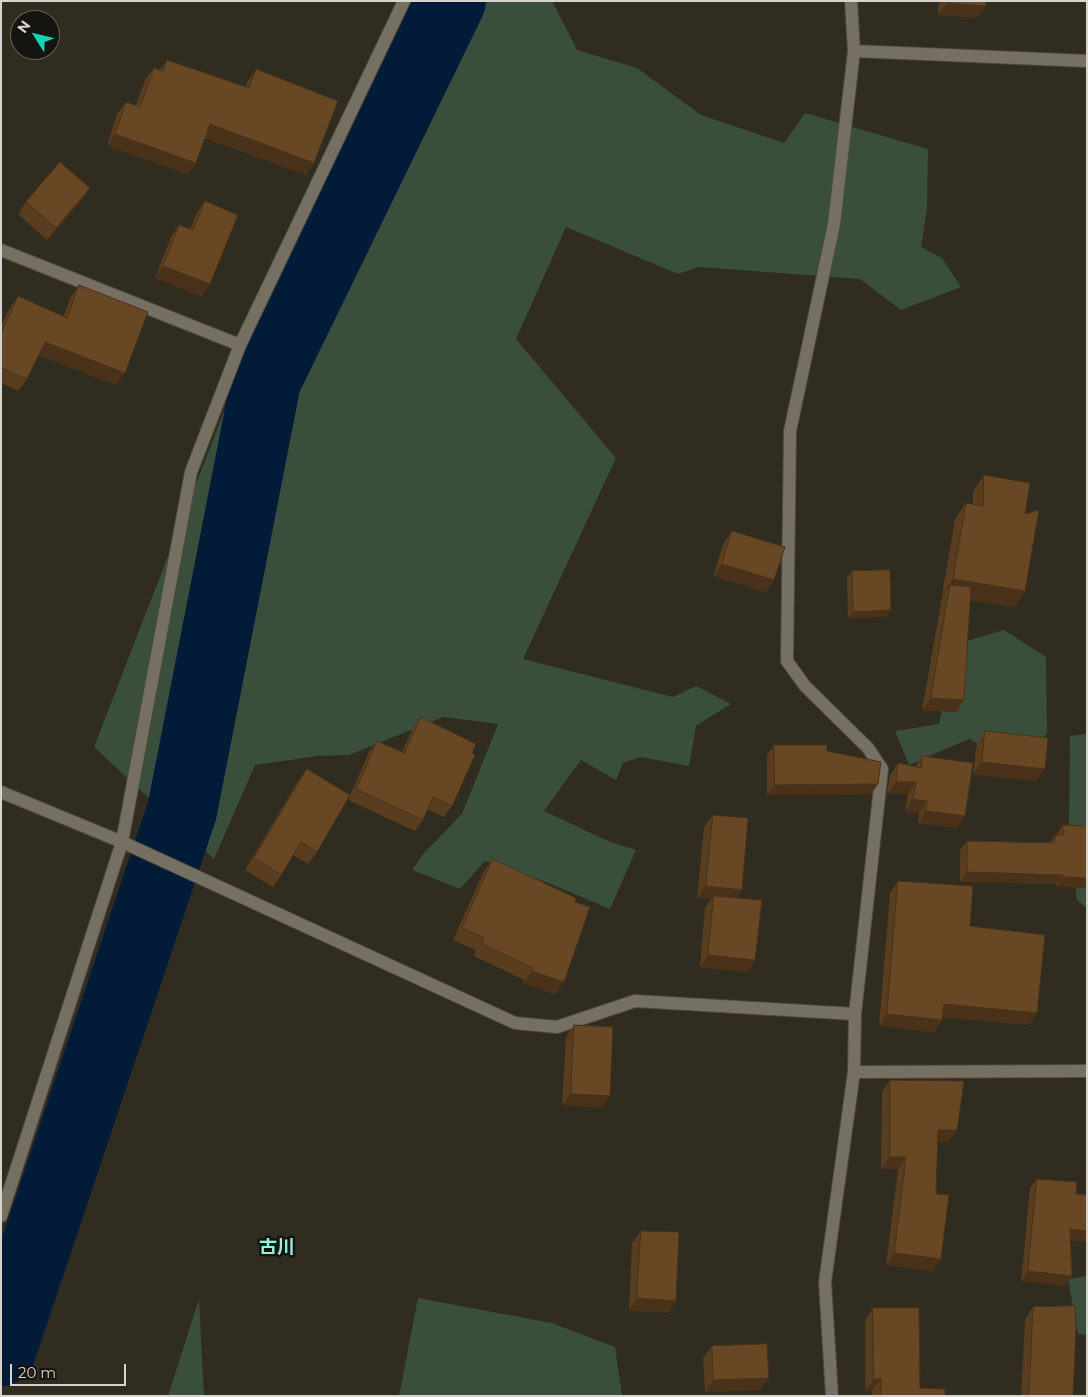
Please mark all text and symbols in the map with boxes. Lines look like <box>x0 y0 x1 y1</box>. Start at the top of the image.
north arrow <box>10 10 60 60</box>
text: N <box>13 17 34 37</box>
district label: 古川 <box>259 1237 295 1259</box>
scale bar <box>12 1354 129 1386</box>
text: 20 m <box>18 1363 56 1382</box>

